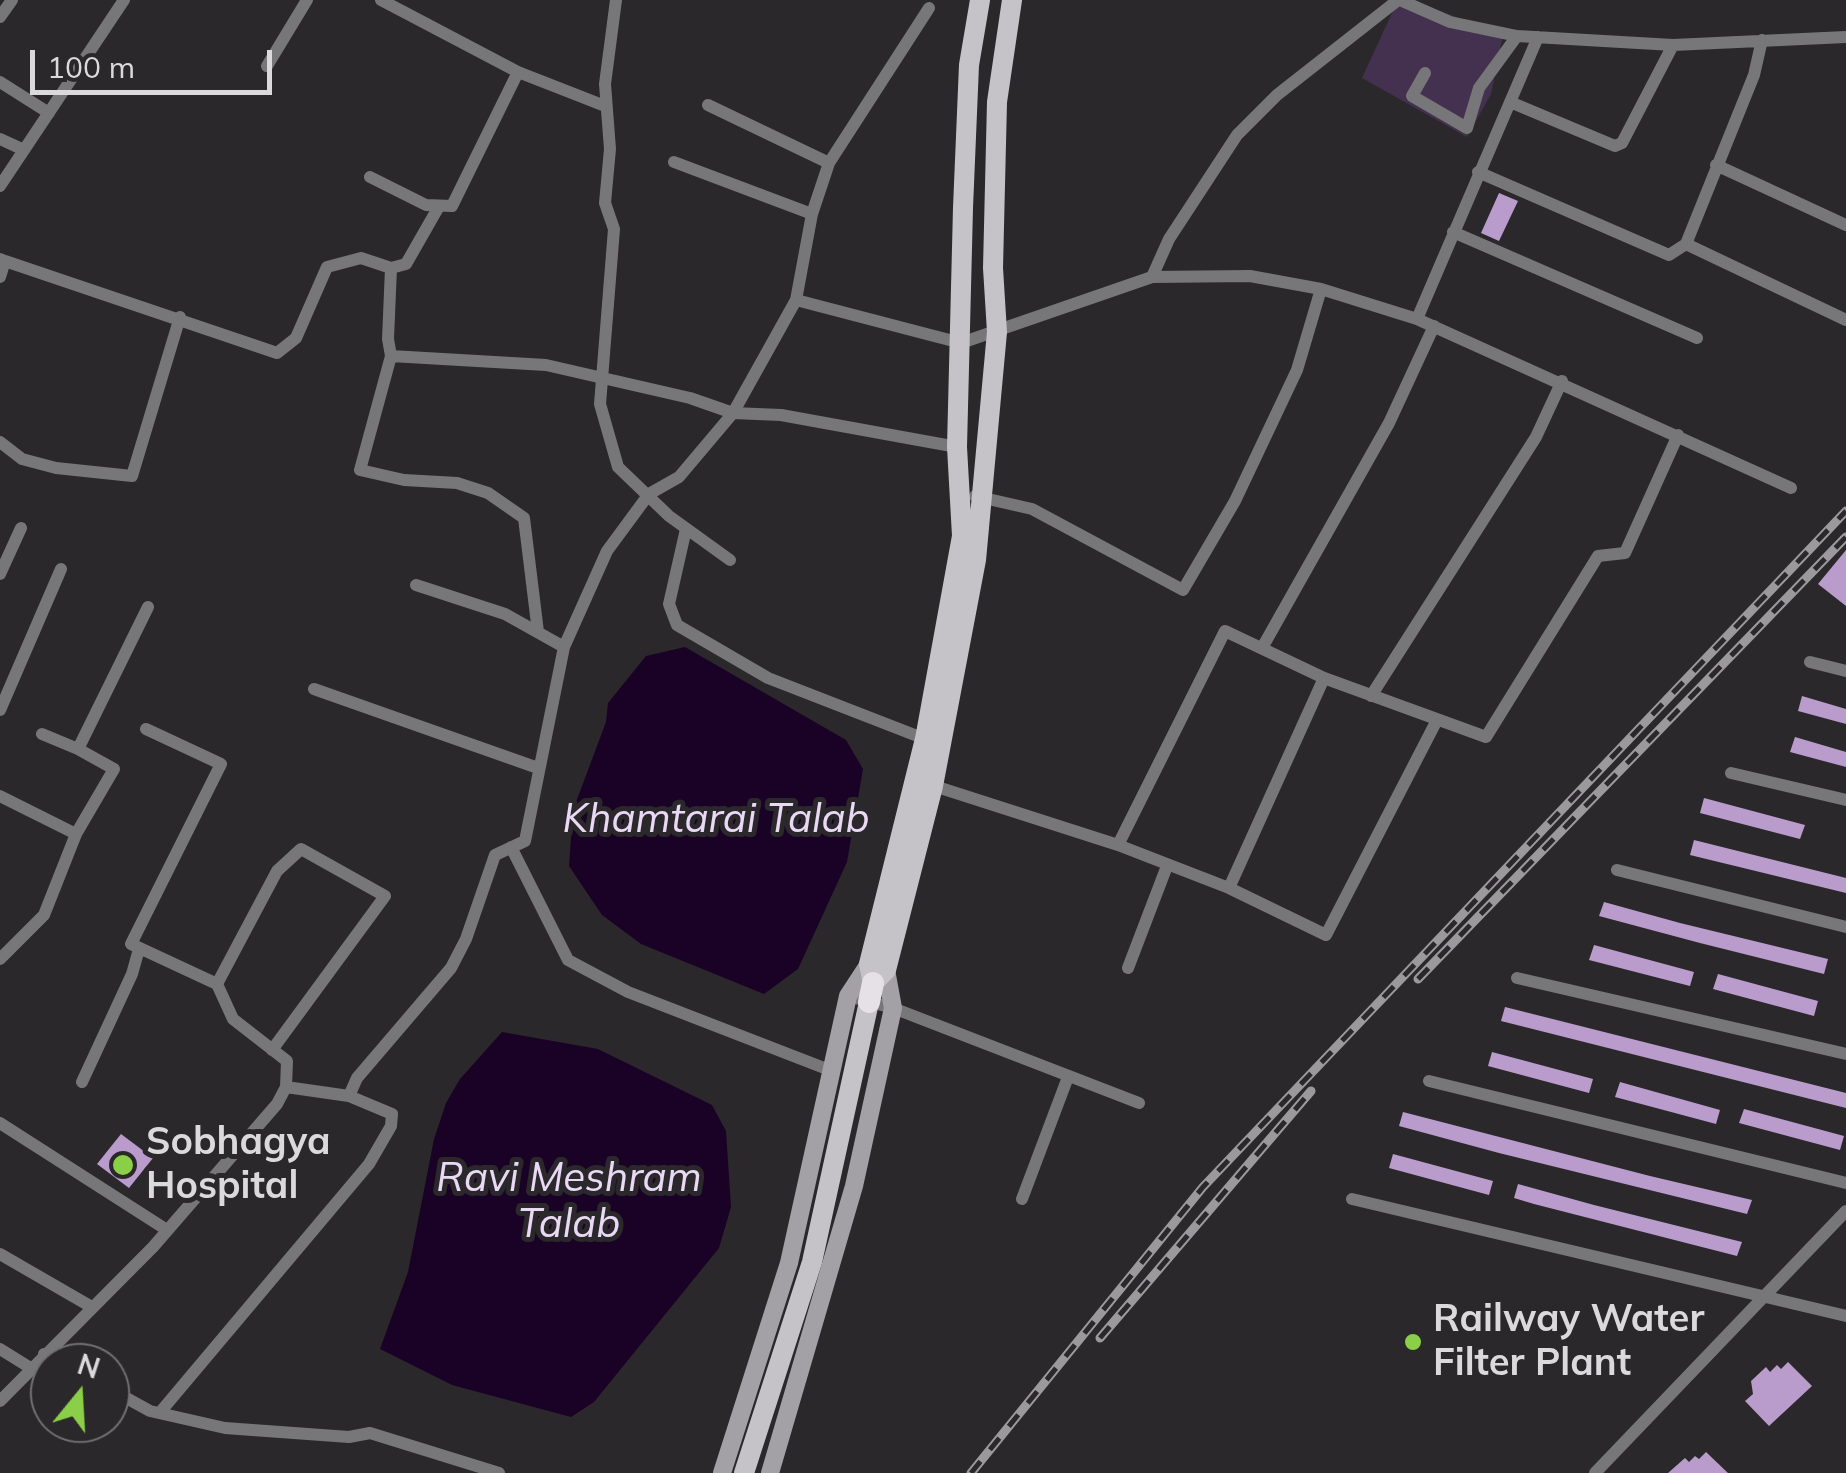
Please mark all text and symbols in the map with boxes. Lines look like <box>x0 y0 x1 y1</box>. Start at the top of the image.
scale bar <box>35 30 278 92</box>
text: 100 m <box>47 48 135 86</box>
water label: Khamtarai Talab <box>563 796 869 844</box>
place label: Sobhagya Hospital <box>146 1120 330 1210</box>
marker: Sobhagya Hospital <box>110 1152 136 1178</box>
water label: Ravi Meshram Talab <box>436 1155 702 1249</box>
place label: Railway Water Filter Plant <box>1433 1297 1704 1386</box>
marker: Railway Water Filter Plant <box>1402 1331 1424 1353</box>
north arrow <box>30 1343 130 1443</box>
text: N <box>73 1346 104 1386</box>

